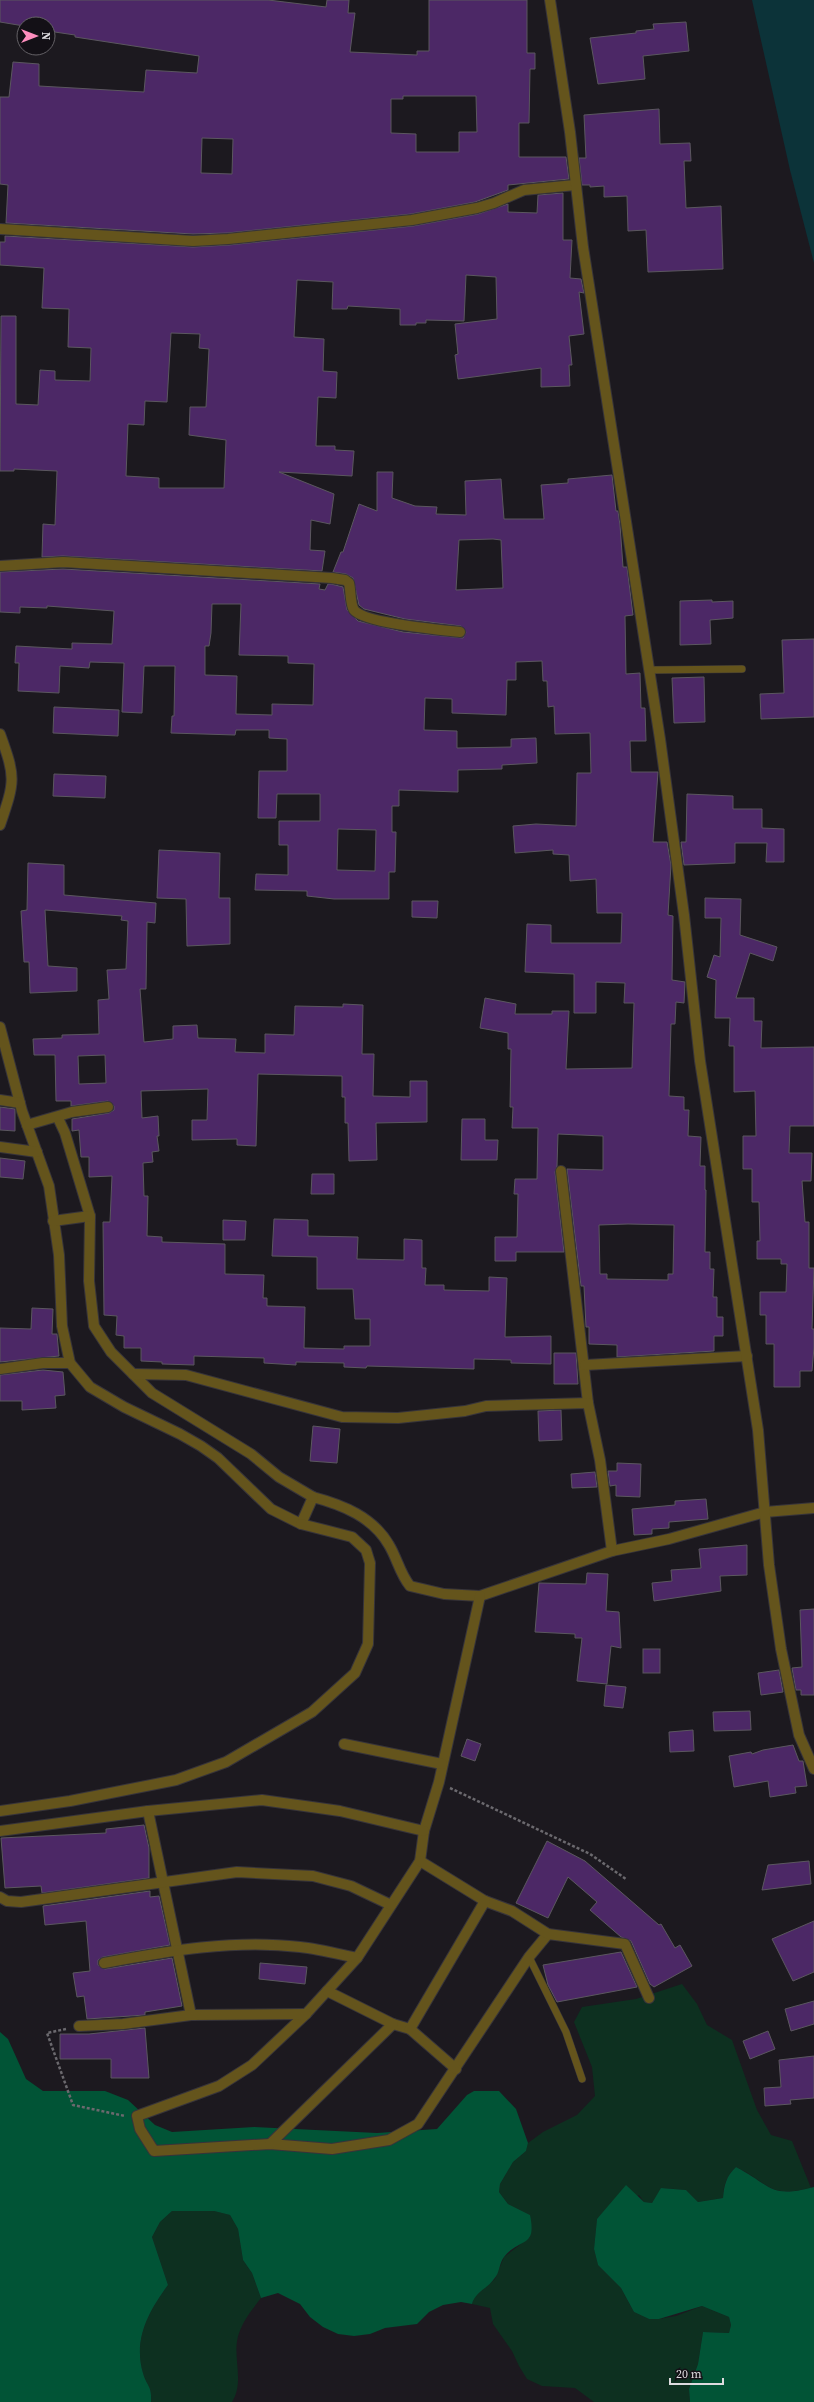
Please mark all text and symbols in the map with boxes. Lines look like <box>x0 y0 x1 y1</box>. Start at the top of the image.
north arrow <box>16 16 56 56</box>
text: N <box>38 32 53 40</box>
scale bar <box>670 2360 723 2386</box>
text: 20 m <box>676 2366 702 2382</box>

